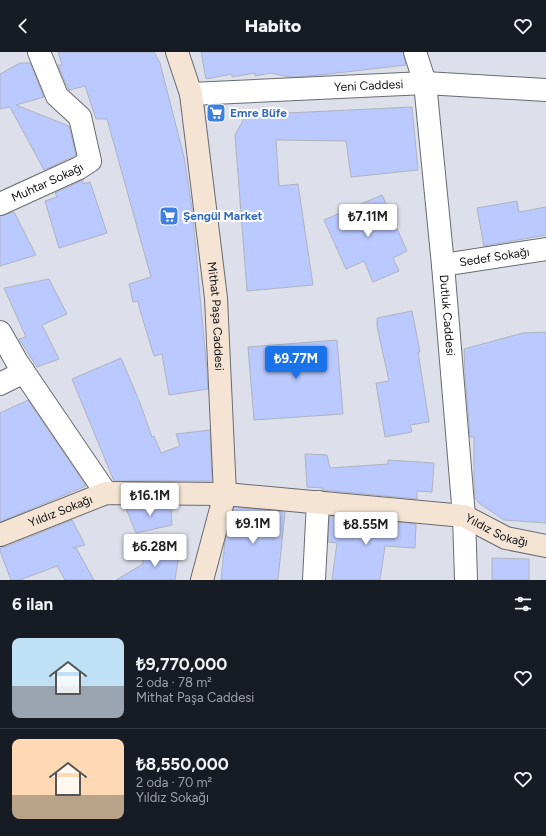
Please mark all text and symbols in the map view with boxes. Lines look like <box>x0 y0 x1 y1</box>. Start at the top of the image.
icon: back <box>12 15 34 37</box>
text: Habito <box>245 15 301 37</box>
icon: heart <box>512 15 534 37</box>
street label: Yeni Caddesi <box>334 77 404 94</box>
supermarket icon: Emre Büfe <box>205 102 227 124</box>
place label: Emre Büfe <box>230 106 287 120</box>
street label: Muhtar Sokağı <box>9 160 86 205</box>
pin: ₺7.11M <box>335 204 401 238</box>
supermarket icon: Şengül Market <box>158 205 180 227</box>
place label: Şengül Market <box>183 209 263 223</box>
text: ₺7.11M <box>348 209 388 224</box>
street label: Sedef Sokağı <box>458 245 531 269</box>
street label: Mithat Paşa Caddesi <box>205 261 226 371</box>
street label: Dutluk Caddesi <box>437 274 458 357</box>
pin: ₺9.77M <box>263 346 329 380</box>
text: ₺9.77M <box>274 351 318 366</box>
pin: ₺16.1M <box>117 483 183 517</box>
text: ₺16.1M <box>130 488 170 503</box>
street label: Yıldız Sokağı <box>27 492 94 530</box>
pin: ₺9.1M <box>225 511 281 545</box>
street label: Yıldız Sokağı <box>463 511 529 549</box>
pin: ₺8.55M <box>333 512 399 546</box>
text: ₺9.1M <box>236 516 270 531</box>
text: ₺8.55M <box>344 517 388 532</box>
pin: ₺6.28M <box>122 534 188 568</box>
text: ₺6.28M <box>133 539 177 554</box>
icon: filters <box>512 593 534 615</box>
text: 6 ilan <box>12 594 53 614</box>
icon: home <box>44 654 92 702</box>
text: ₺9,770,000 <box>136 654 227 674</box>
icon: heart <box>512 667 534 689</box>
text: 2 oda · 78 m² <box>136 675 212 690</box>
text: Mithat Paşa Caddesi <box>136 690 254 705</box>
text: ₺8,550,000 <box>136 754 229 774</box>
icon: home <box>44 755 92 803</box>
icon: heart <box>512 768 534 790</box>
text: 2 oda · 70 m² <box>136 775 212 790</box>
text: Yıldız Sokağı <box>136 790 209 805</box>

